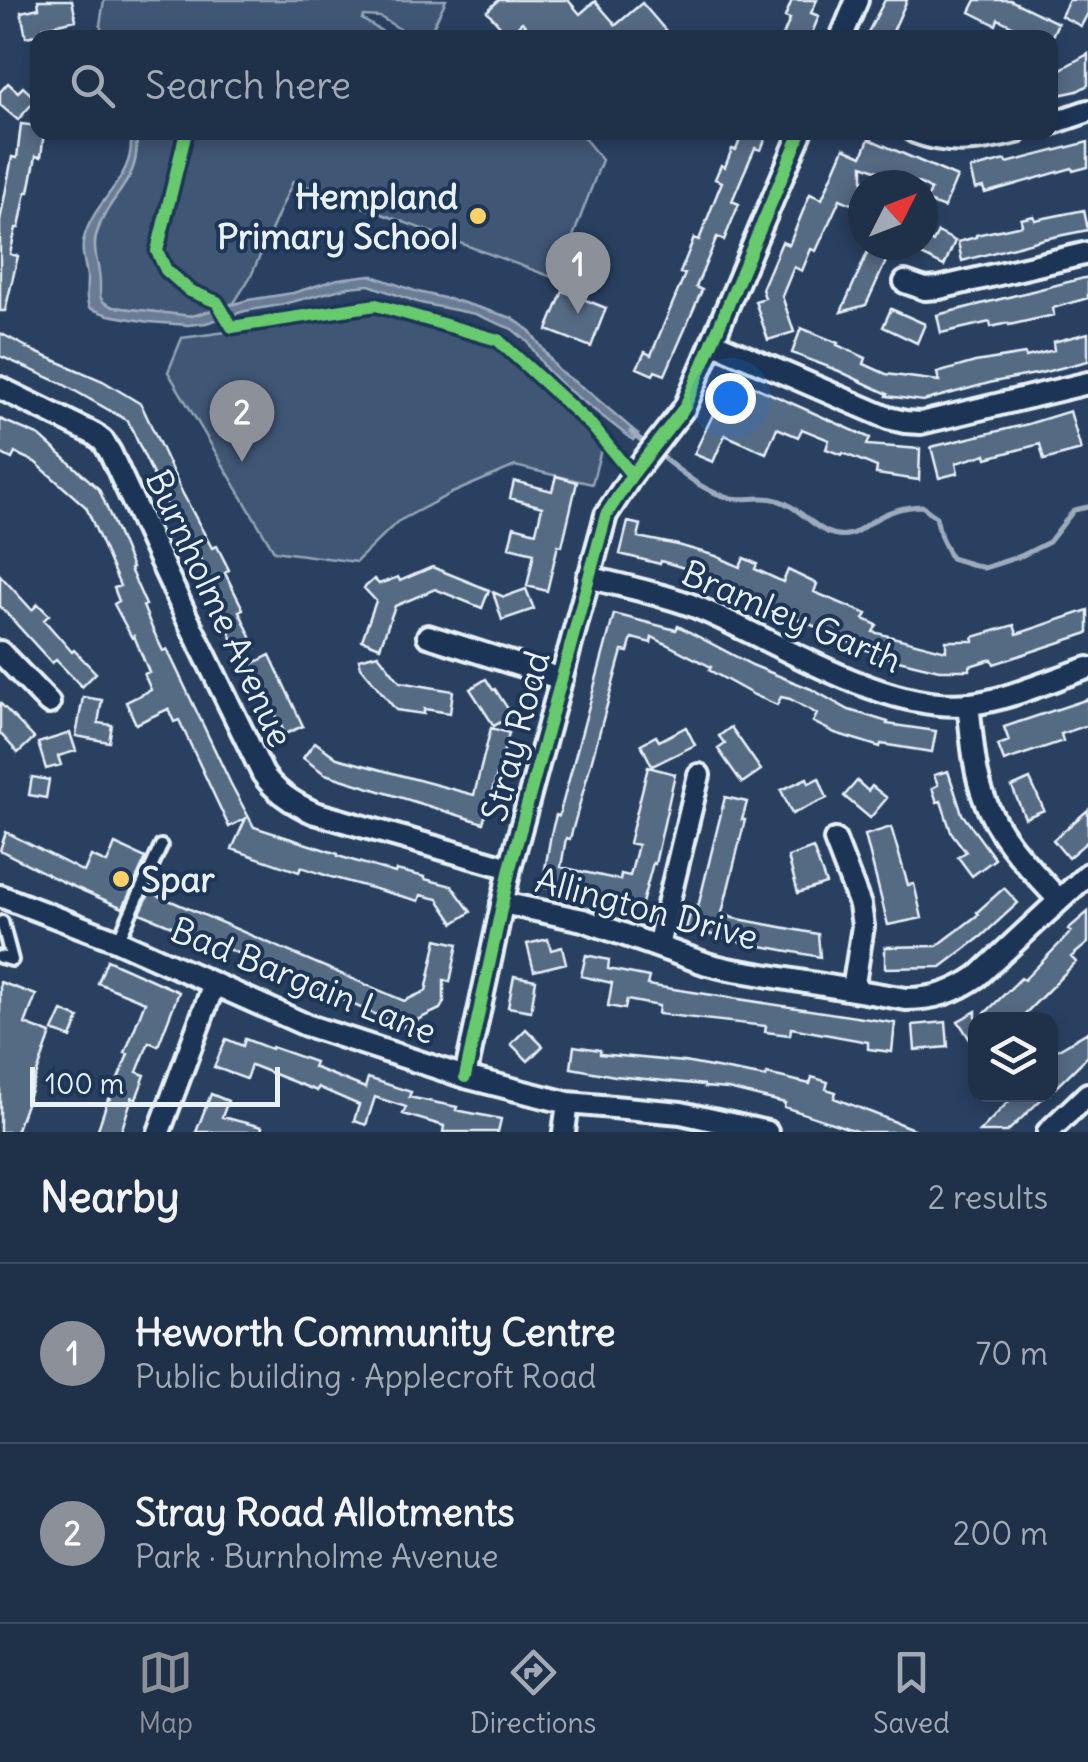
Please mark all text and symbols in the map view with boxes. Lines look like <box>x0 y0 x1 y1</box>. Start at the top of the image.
search box <box>30 30 1058 140</box>
icon: search <box>65 58 120 113</box>
text: Search here <box>145 62 351 109</box>
north arrow <box>848 170 938 260</box>
place label: Hempland Primary School <box>217 174 458 258</box>
marker: Hempland Primary School <box>467 205 489 227</box>
pin: 1 <box>546 232 610 314</box>
your location <box>705 373 756 424</box>
pin: 2 <box>210 380 274 462</box>
street label: Burnholme Avenue <box>136 462 304 754</box>
street label: Bramley Garth <box>676 550 908 682</box>
street label: Stray Road <box>471 646 559 826</box>
place label: Spar <box>141 857 215 901</box>
street label: Allington Drive <box>531 857 763 959</box>
marker: Spar <box>110 868 132 890</box>
street label: Bad Bargain Lane <box>165 907 443 1053</box>
map controls <box>968 1012 1058 1102</box>
button: layers <box>968 1012 1058 1102</box>
scale bar <box>30 1062 280 1106</box>
text: 100 m <box>45 1066 124 1102</box>
text: Nearby <box>40 1171 179 1223</box>
text: 2 results <box>928 1177 1048 1218</box>
text: Heworth Community Centre <box>135 1309 615 1356</box>
text: 1 <box>66 1333 79 1374</box>
text: 70 m <box>976 1333 1048 1374</box>
text: Public building · Applecroft Road <box>135 1356 596 1397</box>
text: Stray Road Allotments <box>135 1489 515 1536</box>
text: 2 <box>64 1513 81 1554</box>
text: 200 m <box>953 1513 1048 1554</box>
text: Park · Burnholme Avenue <box>135 1536 499 1577</box>
tab: Map <box>138 1645 193 1741</box>
tab: Directions <box>470 1645 596 1741</box>
tab: Saved <box>873 1645 950 1741</box>

